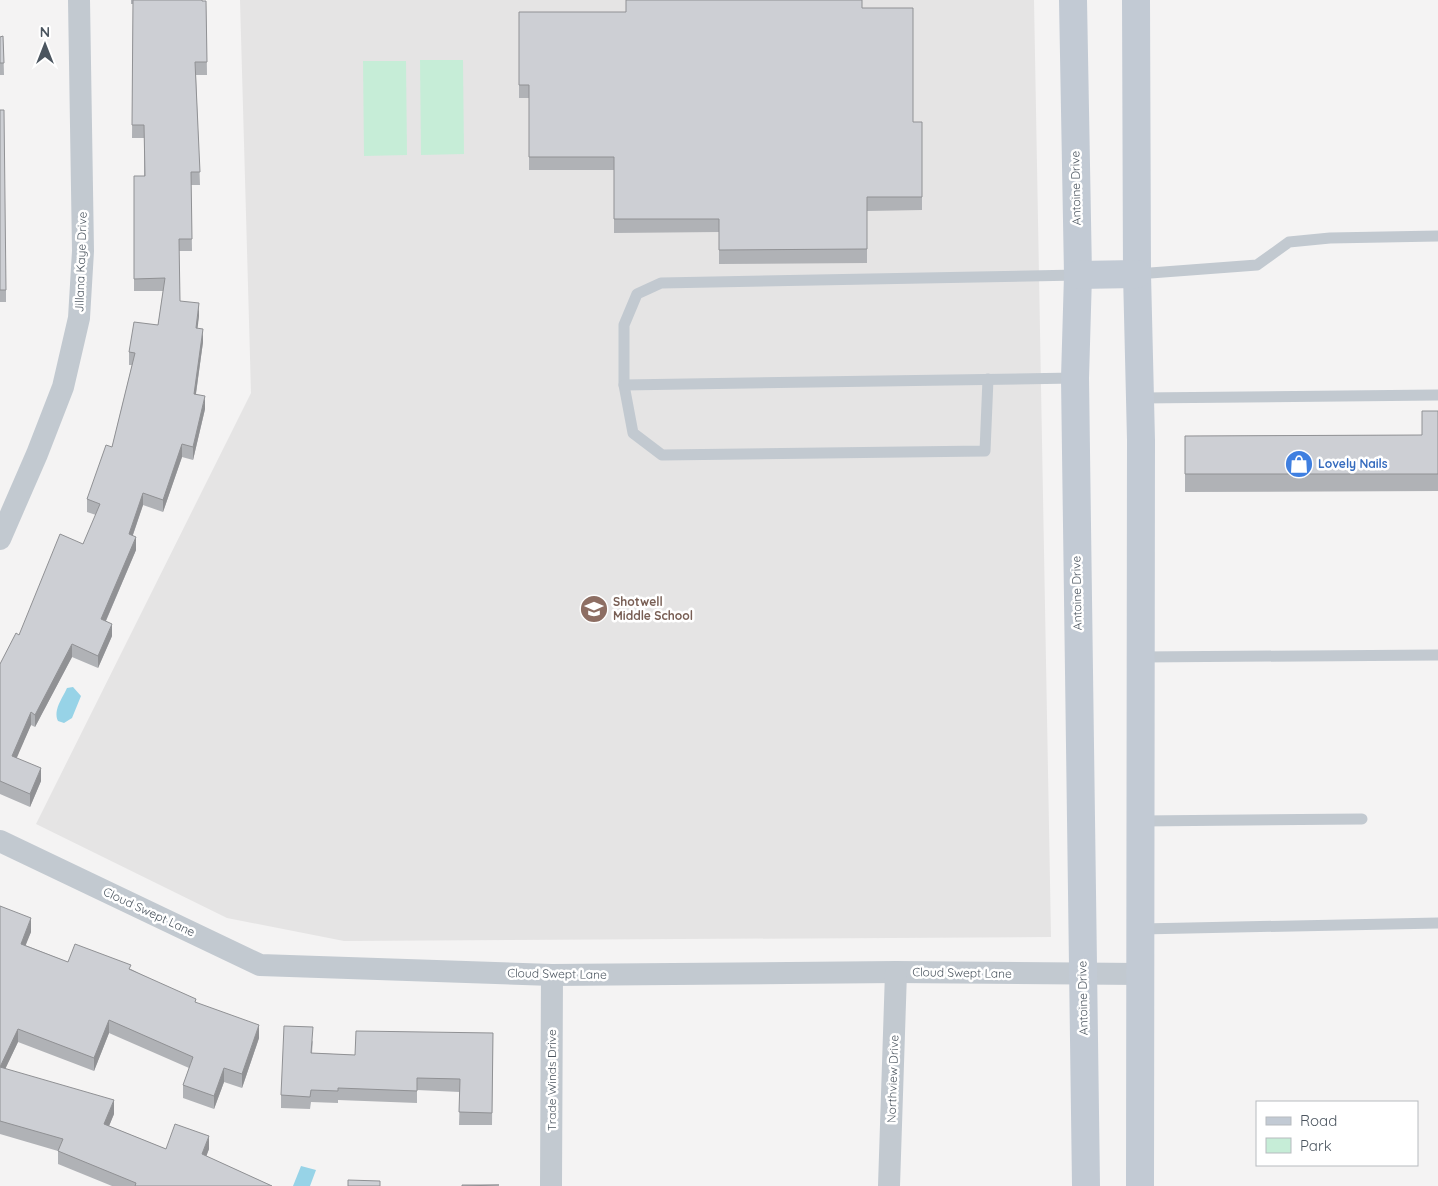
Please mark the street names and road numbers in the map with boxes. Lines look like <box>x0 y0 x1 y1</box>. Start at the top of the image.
street label: Antoine Drive <box>1067 150 1084 225</box>
street label: Jillana Kaye Drive <box>71 211 90 313</box>
street label: Antoine Drive <box>1068 555 1085 630</box>
street label: Cloud Swept Lane <box>101 884 198 939</box>
street label: Antoine Drive <box>1074 960 1091 1035</box>
street label: Cloud Swept Lane <box>912 964 1012 981</box>
street label: Cloud Swept Lane <box>507 965 607 982</box>
street label: Trade Winds Drive <box>544 1029 559 1131</box>
street label: Northview Drive <box>883 1034 902 1123</box>

